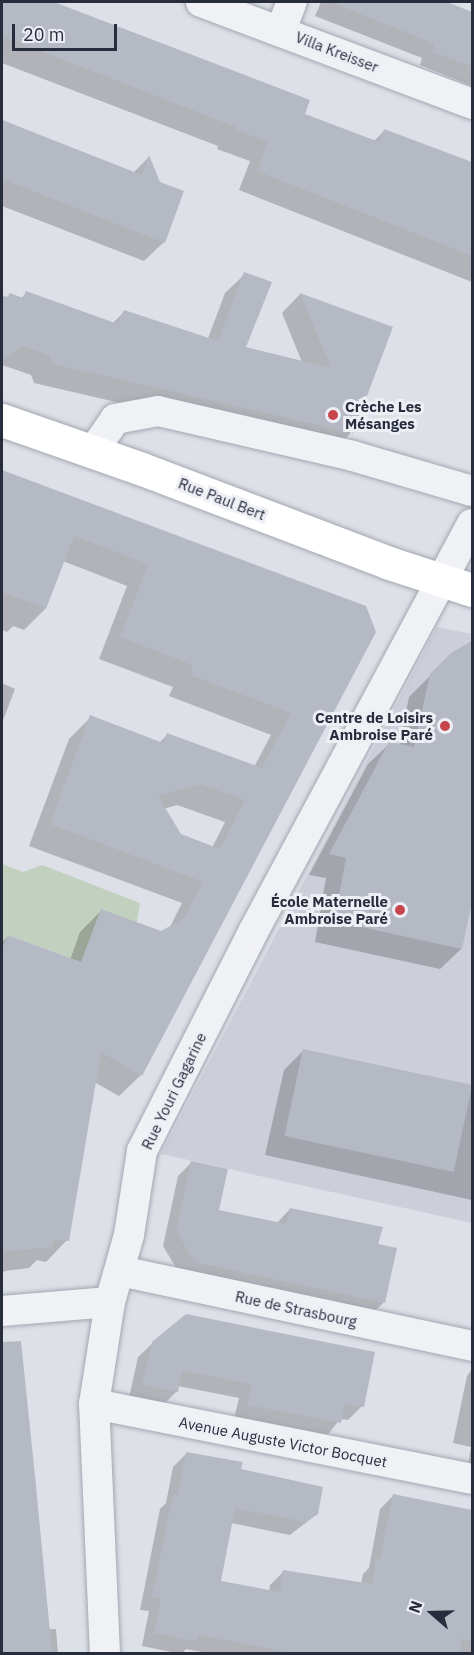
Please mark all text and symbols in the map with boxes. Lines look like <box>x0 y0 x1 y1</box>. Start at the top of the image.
scale bar <box>15 12 120 50</box>
text: 20 m <box>23 23 65 46</box>
street label: Villa Kreisser <box>293 28 381 76</box>
place label: Crèche Les Mésanges <box>345 397 422 432</box>
marker: Crèche Les Mésanges <box>326 408 340 422</box>
street label: Rue Paul Bert <box>176 474 268 524</box>
place label: Centre de Loisirs Ambroise Paré <box>315 708 433 743</box>
marker: Centre de Loisirs Ambroise Paré <box>438 719 452 733</box>
place label: École Maternelle Ambroise Paré <box>271 892 388 927</box>
marker: École Maternelle Ambroise Paré <box>393 903 407 917</box>
street label: Rue Youri Gagarine <box>138 1029 210 1153</box>
street label: Rue de Strasbourg <box>234 1287 358 1331</box>
street label: Avenue Auguste Victor Bocquet <box>177 1413 389 1471</box>
north arrow <box>402 1583 462 1643</box>
text: N <box>404 1598 426 1616</box>

